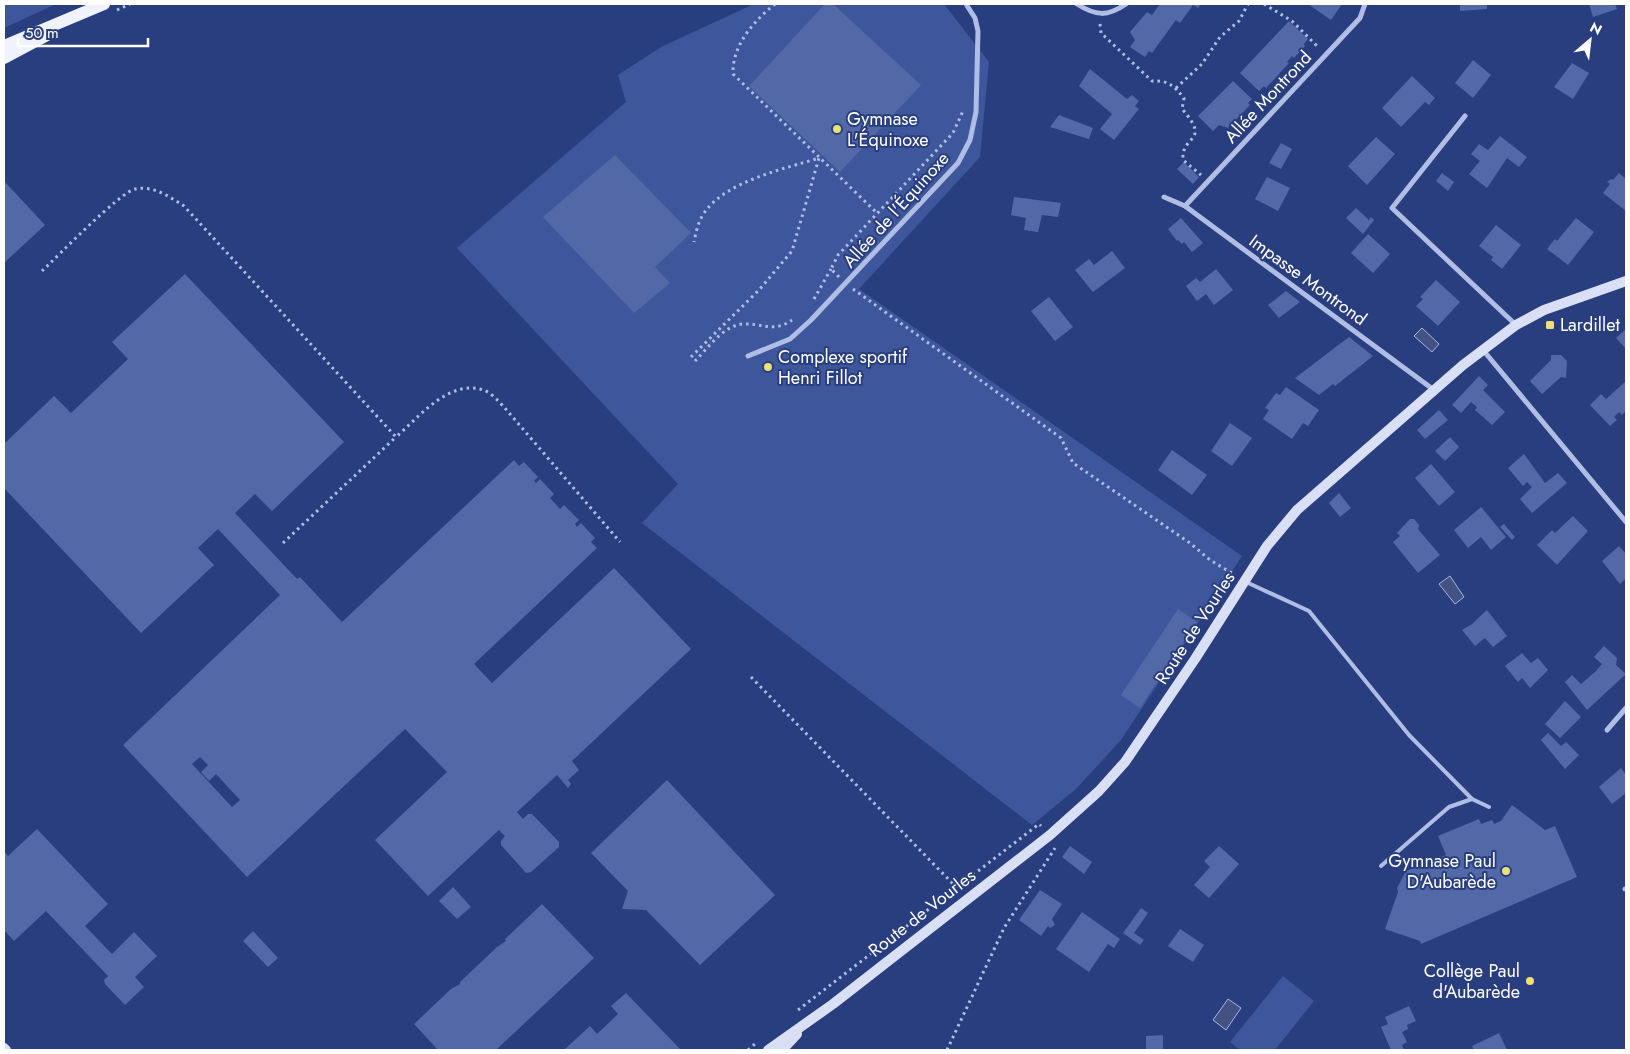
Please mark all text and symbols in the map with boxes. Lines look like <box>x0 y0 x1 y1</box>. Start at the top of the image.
scale bar <box>18 15 148 47</box>
north arrow <box>1565 15 1615 65</box>
text: N <box>1586 17 1606 40</box>
text: 50 m <box>25 22 59 44</box>
street label: Allée Montrond <box>1218 45 1318 149</box>
place label: Gymnase L'Équinoxe <box>847 106 928 153</box>
marker: Gymnase L'Équinoxe <box>831 123 843 135</box>
street label: Allée de l'Équinoxe <box>837 146 955 274</box>
street label: Impasse Montrond <box>1244 228 1372 332</box>
place label: Lardillet <box>1560 312 1620 338</box>
marker: Lardillet <box>1544 319 1556 331</box>
place label: Complexe sportif Henri Fillot <box>778 344 908 391</box>
marker: Complexe sportif Henri Fillot <box>762 361 774 373</box>
street label: Route de Vourles <box>1149 566 1241 690</box>
place label: Gymnase Paul D'Aubarède <box>1388 848 1496 895</box>
street label: Route de Vourles <box>863 863 981 963</box>
marker: Gymnase Paul D'Aubarède <box>1500 865 1512 877</box>
place label: Collège Paul d'Aubarède <box>1424 958 1520 1005</box>
marker: Collège Paul d'Aubarède <box>1524 975 1536 987</box>

